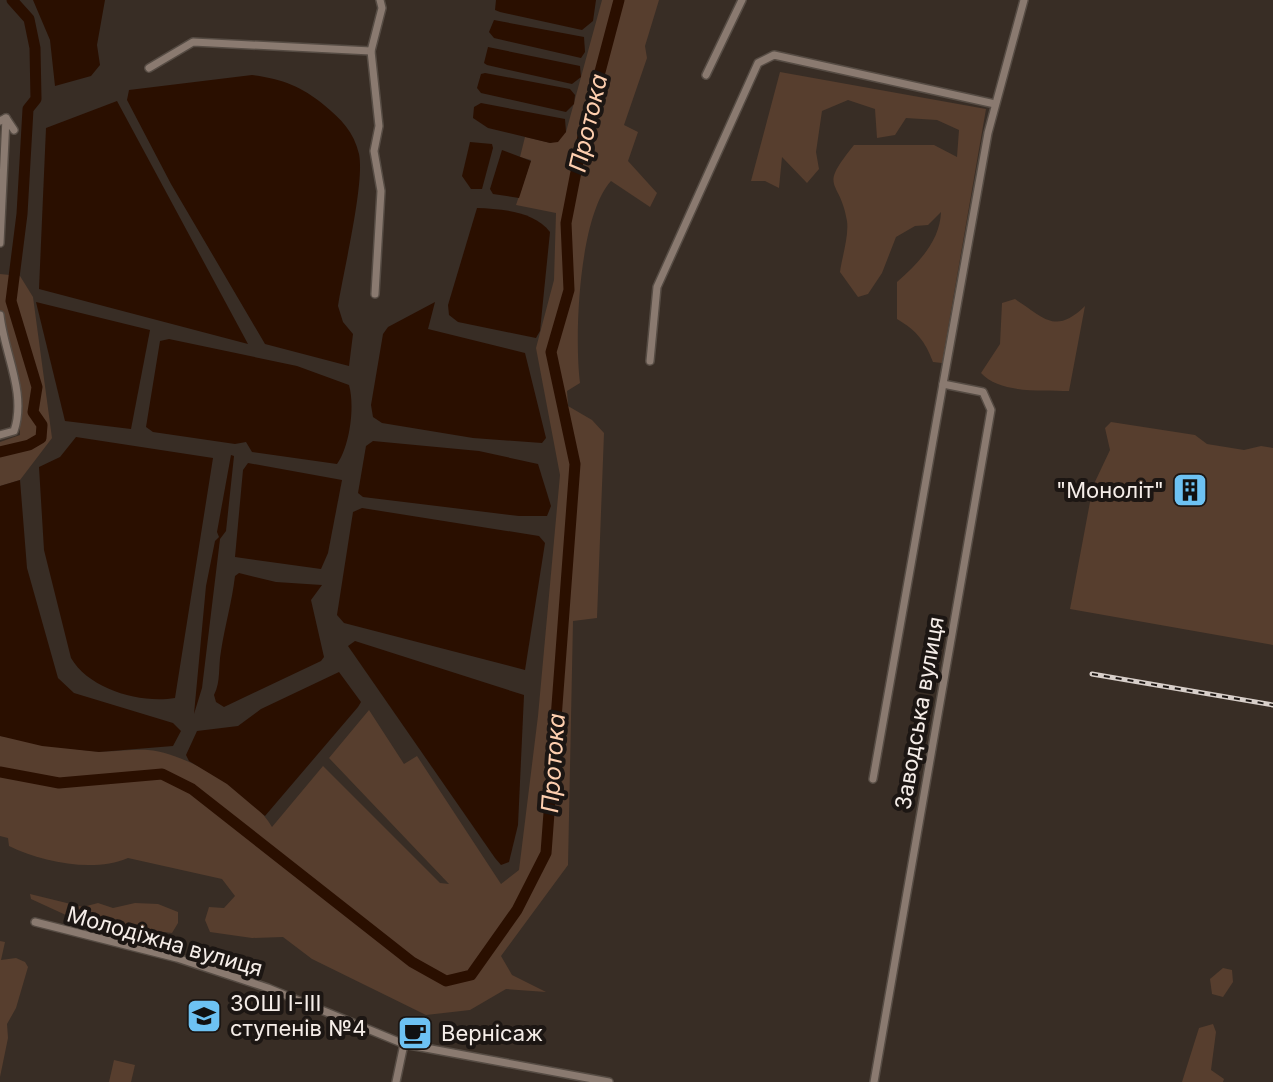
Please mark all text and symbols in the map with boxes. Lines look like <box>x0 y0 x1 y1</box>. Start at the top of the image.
water label: Протока <box>563 71 613 175</box>
building icon: "Моноліт" <box>1171 471 1209 509</box>
place label: "Моноліт" <box>1056 477 1164 503</box>
street label: Заводська вулиця <box>889 614 949 812</box>
water label: Протока <box>535 712 571 814</box>
street label: Молодіжна вулиця <box>64 901 266 981</box>
place label: ЗОШ І-ІІІ ступенів №4 <box>230 990 366 1041</box>
school or university icon: ЗОШ І-ІІІ ступенів №4 <box>185 997 223 1035</box>
cafe icon: Вернісаж <box>396 1014 434 1052</box>
place label: Вернісаж <box>441 1020 543 1046</box>

